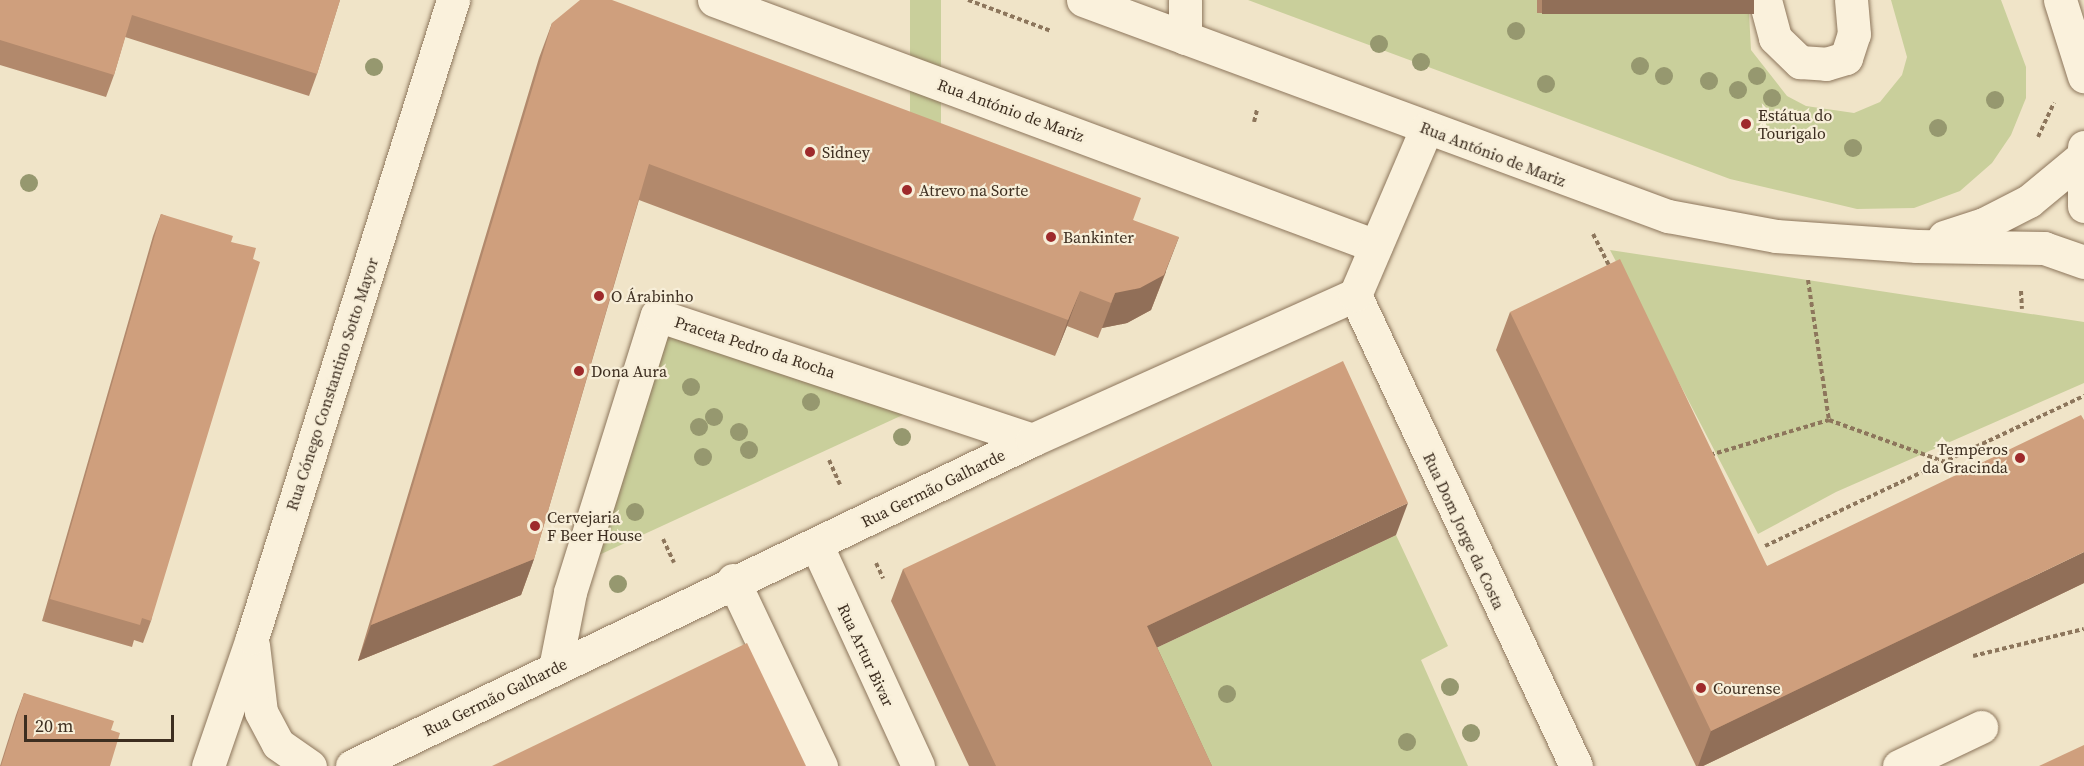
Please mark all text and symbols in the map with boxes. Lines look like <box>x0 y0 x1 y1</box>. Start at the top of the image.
street label: Rua António de Mariz <box>935 75 1087 145</box>
place label: Estátua do Tourigalo <box>1758 105 1832 143</box>
street label: Rua António de Mariz <box>1417 117 1569 191</box>
marker: Estátua do Tourigalo <box>1739 117 1753 131</box>
place label: Sidney <box>822 142 870 162</box>
marker: Sidney <box>803 145 817 159</box>
place label: Atrevo na Sorte <box>919 180 1028 200</box>
marker: Atrevo na Sorte <box>900 183 914 197</box>
place label: Bankinter <box>1063 227 1134 247</box>
marker: Bankinter <box>1044 230 1058 244</box>
street label: Rua Cónego Constantino Sotto Mayor <box>282 255 382 513</box>
place label: O Árabinho <box>611 286 693 306</box>
marker: O Árabinho <box>592 289 606 303</box>
street label: Praceta Pedro da Rocha <box>672 312 838 382</box>
place label: Dona Aura <box>591 361 667 381</box>
marker: Dona Aura <box>572 364 586 378</box>
place label: Temperos da Gracinda <box>1922 439 2008 477</box>
street label: Rua Germão Galharde <box>858 445 1008 531</box>
street label: Rua Dom Jorge da Costa <box>1419 450 1509 612</box>
marker: Temperos da Gracinda <box>2013 451 2027 465</box>
place label: Cervejaria F Beer House <box>547 507 642 545</box>
marker: Cervejaria F Beer House <box>528 519 542 533</box>
street label: Rua Artur Bivar <box>834 600 898 710</box>
street label: Rua Germão Galharde <box>420 654 570 740</box>
place label: Courense <box>1713 678 1781 698</box>
marker: Courense <box>1694 681 1708 695</box>
scale bar <box>27 703 177 741</box>
text: 20 m <box>35 713 73 738</box>

